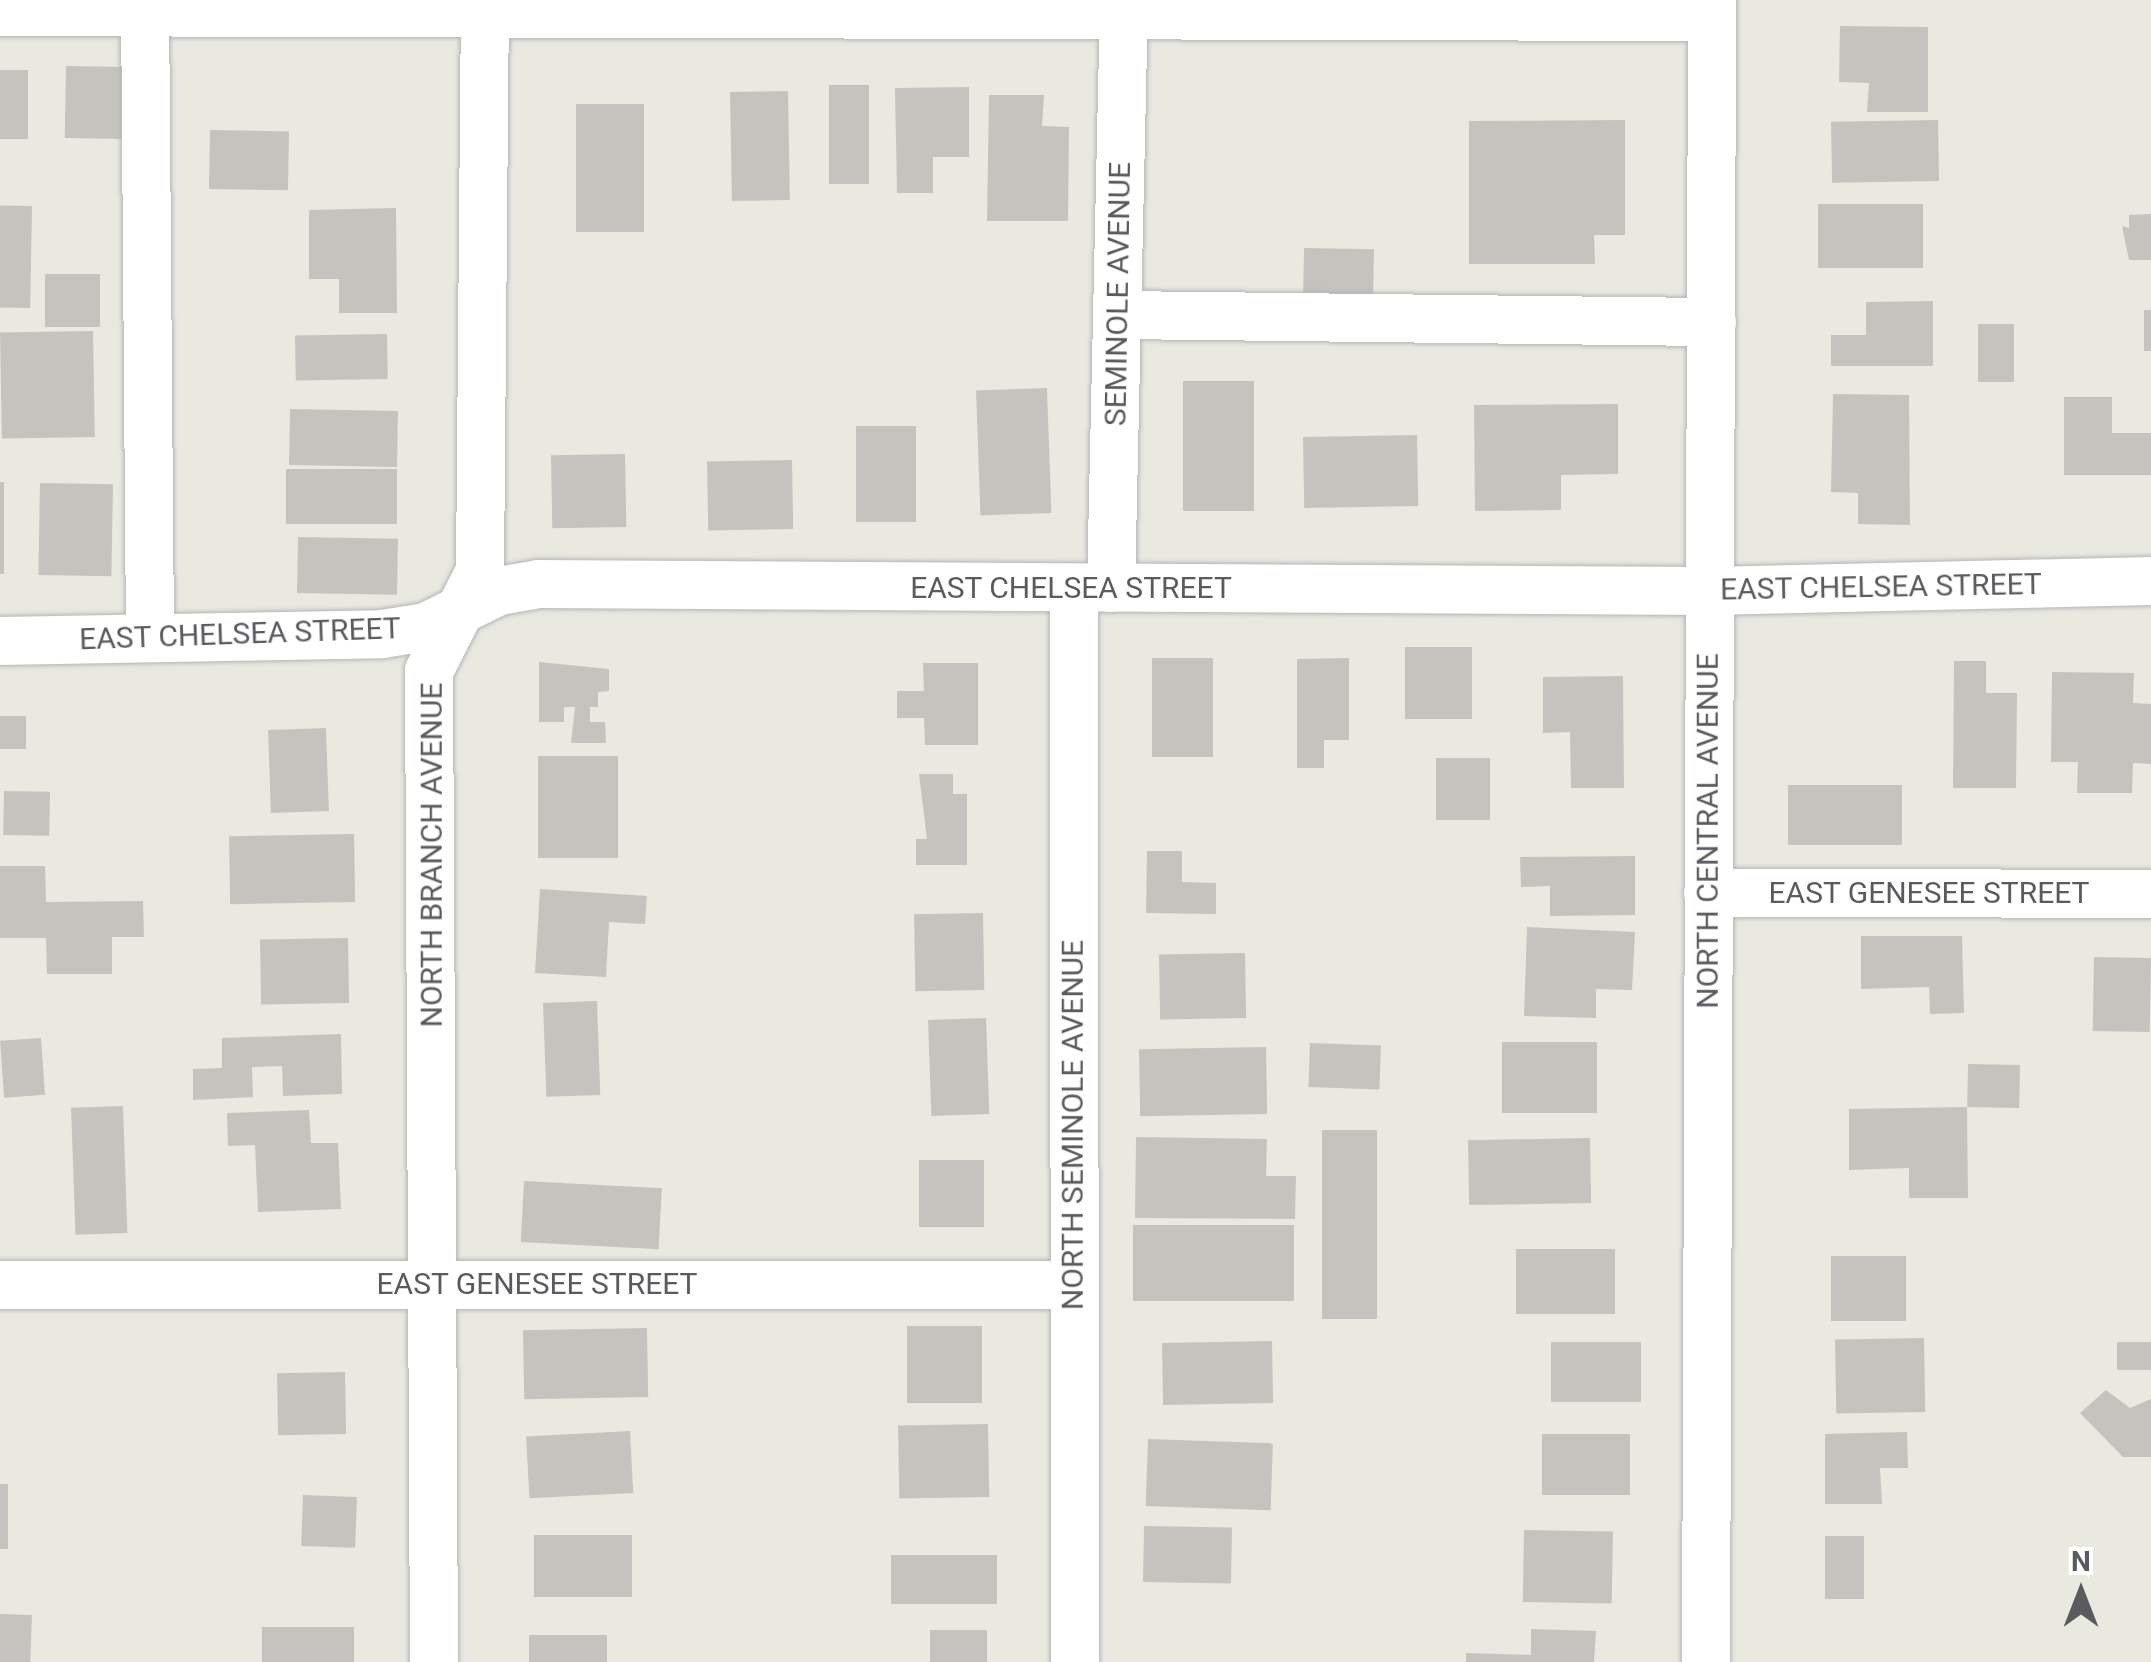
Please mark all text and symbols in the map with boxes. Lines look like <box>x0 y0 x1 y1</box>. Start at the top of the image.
street label: SEMINOLE AVENUE <box>1098 162 1138 426</box>
street label: EAST CHELSEA STREET <box>1720 566 2042 608</box>
street label: EAST CHELSEA STREET <box>910 570 1232 606</box>
street label: EAST CHELSEA STREET <box>78 610 402 658</box>
street label: NORTH CENTRAL AVENUE <box>1690 653 1726 1009</box>
street label: NORTH BRANCH AVENUE <box>414 683 450 1027</box>
street label: EAST GENESEE STREET <box>1768 875 2090 911</box>
street label: NORTH SEMINOLE AVENUE <box>1055 940 1091 1310</box>
street label: EAST GENESEE STREET <box>376 1266 698 1302</box>
north arrow <box>2031 1542 2131 1642</box>
text: N <box>2071 1545 2091 1578</box>

